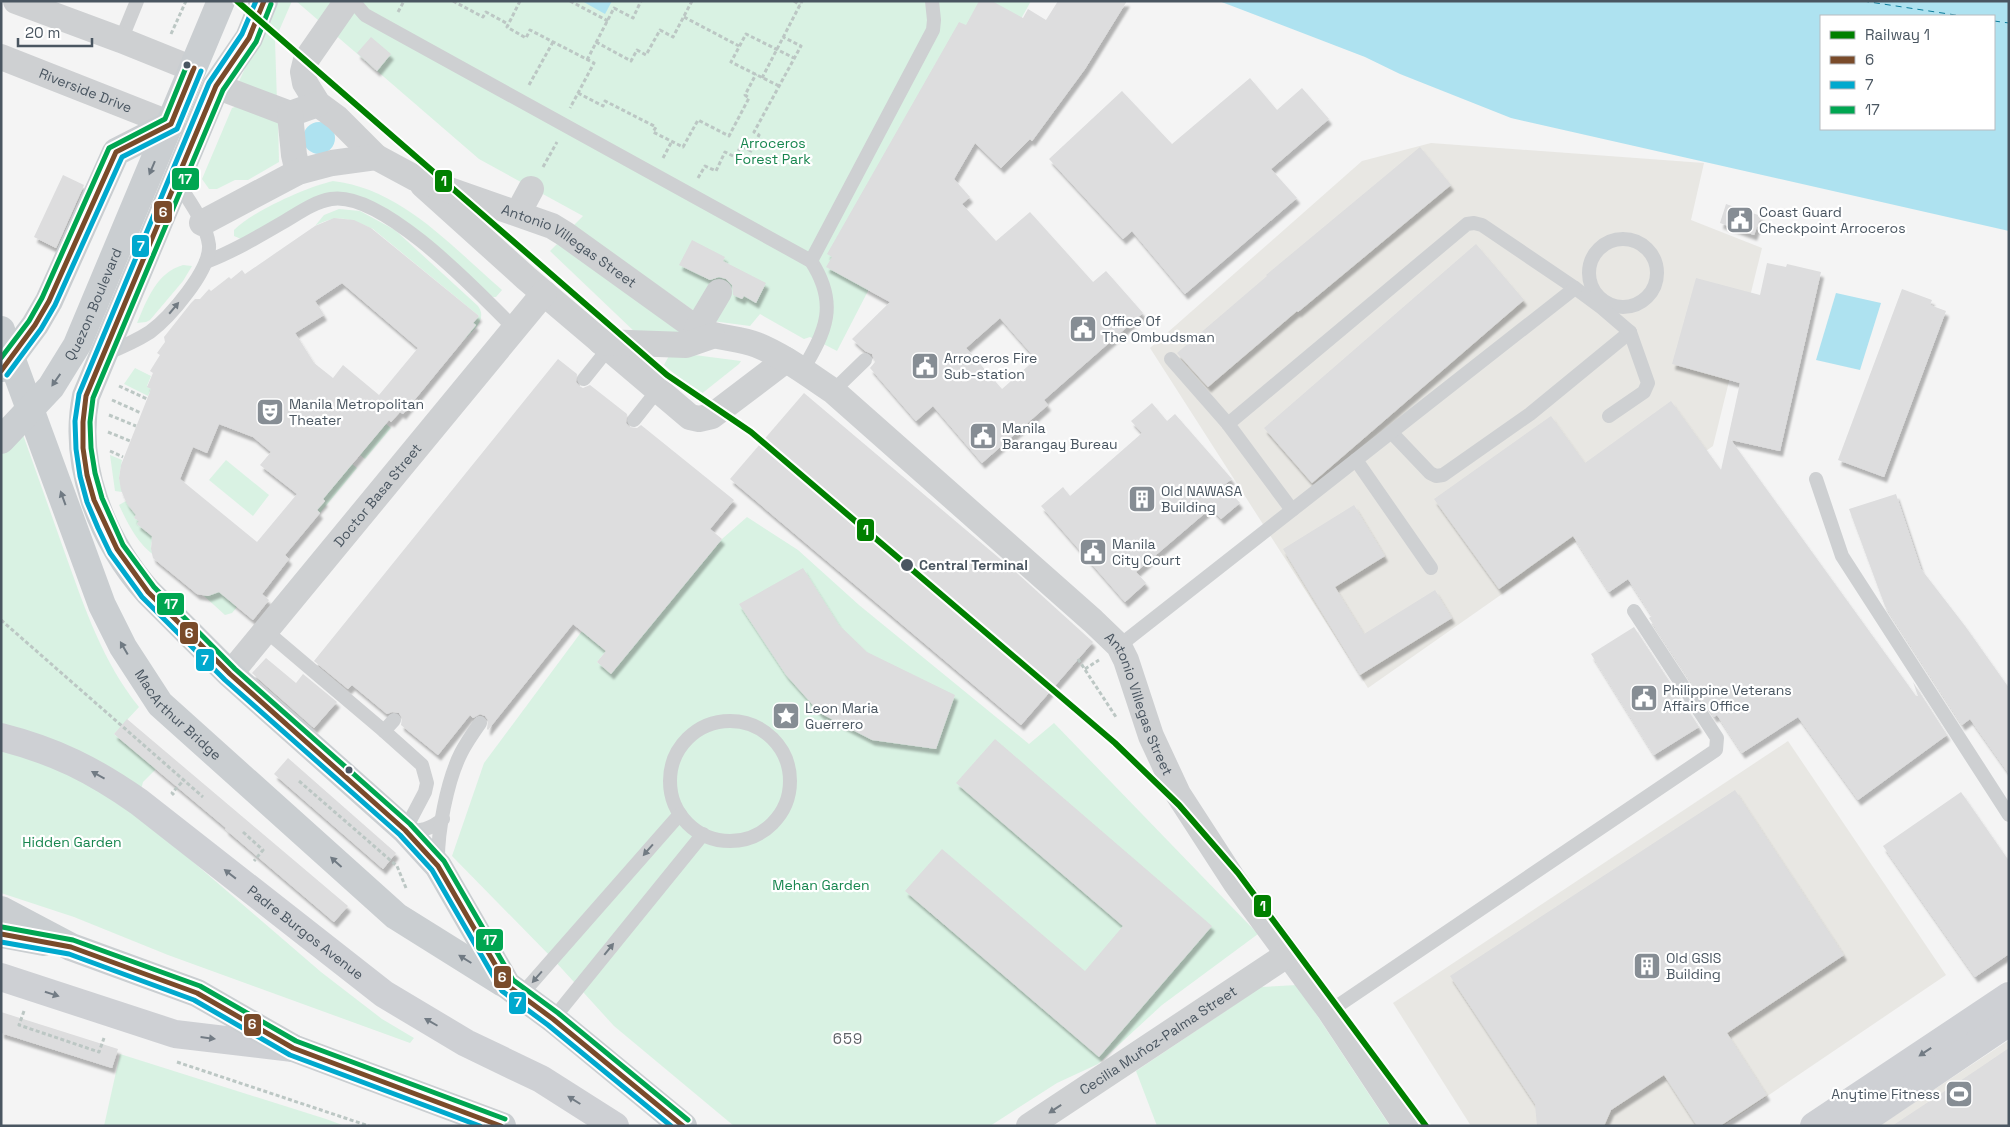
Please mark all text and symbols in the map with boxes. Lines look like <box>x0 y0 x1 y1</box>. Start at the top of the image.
scale bar <box>18 15 91 47</box>
legend <box>1820 15 1995 130</box>
text: 20 m <box>25 23 60 42</box>
text: Railway 1 <box>1865 25 1930 44</box>
text: 6 <box>1865 50 1874 69</box>
unlabelled marker <box>182 60 192 70</box>
street label: Riverside Drive <box>37 64 135 117</box>
text: 7 <box>1865 75 1873 94</box>
text: 17 <box>1865 100 1880 119</box>
park label: Arroceros Forest Park <box>735 134 811 168</box>
one-way arrow <box>147 161 155 175</box>
line badge: 17 <box>171 167 200 191</box>
line badge: 1 <box>434 169 453 193</box>
text: 17 <box>178 170 192 188</box>
text: 1 <box>441 172 447 190</box>
line badge: 6 <box>153 200 173 224</box>
street label: Antonio Villegas Street <box>499 200 640 292</box>
text: 6 <box>159 203 168 221</box>
place label: Coast Guard Checkpoint Arroceros <box>1759 203 1906 237</box>
public building icon: Coast Guard Checkpoint Arroceros <box>1725 205 1755 235</box>
line badge: 7 <box>131 234 150 258</box>
text: 7 <box>137 237 145 255</box>
street label: Quezon Boulevard <box>60 245 126 364</box>
one-way arrow <box>168 302 179 315</box>
place label: Office Of The Ombudsman <box>1102 312 1215 346</box>
public building icon: Office Of The Ombudsman <box>1068 314 1098 344</box>
place label: Arroceros Fire Sub-station <box>944 349 1037 383</box>
public building icon: Arroceros Fire Sub-station <box>910 351 940 381</box>
one-way arrow <box>51 373 61 387</box>
place label: Manila Metropolitan Theater <box>289 395 424 429</box>
theatre icon: Manila Metropolitan Theater <box>255 397 285 427</box>
place label: Manila Barangay Bureau <box>1002 419 1118 453</box>
public building icon: Manila Barangay Bureau <box>968 421 998 451</box>
street label: Doctor Basa Street <box>330 440 425 550</box>
place label: Old NAWASA Building <box>1161 482 1242 516</box>
building icon: Old NAWASA Building <box>1127 484 1157 514</box>
one-way arrow <box>59 490 67 505</box>
line badge: 1 <box>856 518 875 542</box>
text: 1 <box>863 521 869 539</box>
place label: Manila City Court <box>1112 535 1181 569</box>
public building icon: Manila City Court <box>1078 537 1108 567</box>
place label: Central Terminal <box>919 556 1028 574</box>
marker: Central Terminal <box>899 557 915 573</box>
line badge: 17 <box>156 592 185 616</box>
text: 17 <box>164 595 178 613</box>
line badge: 6 <box>179 621 199 645</box>
text: 6 <box>185 624 194 642</box>
street label: Antonio Villegas Street <box>1101 628 1177 778</box>
one-way arrow <box>119 641 128 655</box>
line badge: 7 <box>195 648 215 672</box>
text: 7 <box>201 651 209 669</box>
street label: MacArthur Bridge <box>131 666 225 764</box>
place label: Philippine Veterans Affairs Office <box>1663 681 1792 715</box>
public building icon: Philippine Veterans Affairs Office <box>1629 683 1659 713</box>
place label: Leon Maria Guerrero <box>805 699 879 733</box>
place icon: Leon Maria Guerrero <box>771 701 801 731</box>
unlabelled marker <box>344 765 354 775</box>
one-way arrow <box>92 771 105 780</box>
park label: Hidden Garden <box>22 833 122 851</box>
one-way arrow <box>642 844 654 856</box>
one-way arrow <box>330 856 342 868</box>
one-way arrow <box>224 869 237 880</box>
park label: Mehan Garden <box>772 876 870 894</box>
street label: Padre Burgos Avenue <box>244 881 367 984</box>
line badge: 1 <box>1253 894 1272 918</box>
text: 1 <box>1260 897 1266 915</box>
line badge: 17 <box>475 928 504 952</box>
text: 17 <box>483 931 497 949</box>
one-way arrow <box>603 943 614 956</box>
place label: Old GSIS Building <box>1666 949 1721 983</box>
building icon: Old GSIS Building <box>1632 951 1662 981</box>
one-way arrow <box>459 955 472 964</box>
line badge: 6 <box>493 965 512 989</box>
text: 6 <box>498 968 507 986</box>
one-way arrow <box>531 971 542 984</box>
street label: Cecilia Muñoz-Palma Street <box>1076 982 1240 1099</box>
one-way arrow <box>45 991 60 999</box>
line badge: 7 <box>508 991 527 1015</box>
text: 7 <box>514 993 522 1011</box>
line badge: 6 <box>243 1013 262 1037</box>
text: 6 <box>248 1015 257 1033</box>
one-way arrow <box>425 1018 438 1027</box>
district label: 659 <box>833 1029 863 1048</box>
one-way arrow <box>201 1034 217 1042</box>
one-way arrow <box>1918 1048 1931 1057</box>
sports icon: Anytime Fitness <box>1944 1079 1974 1109</box>
place label: Anytime Fitness <box>1831 1085 1940 1103</box>
one-way arrow <box>567 1095 581 1104</box>
one-way arrow <box>1048 1104 1061 1114</box>

